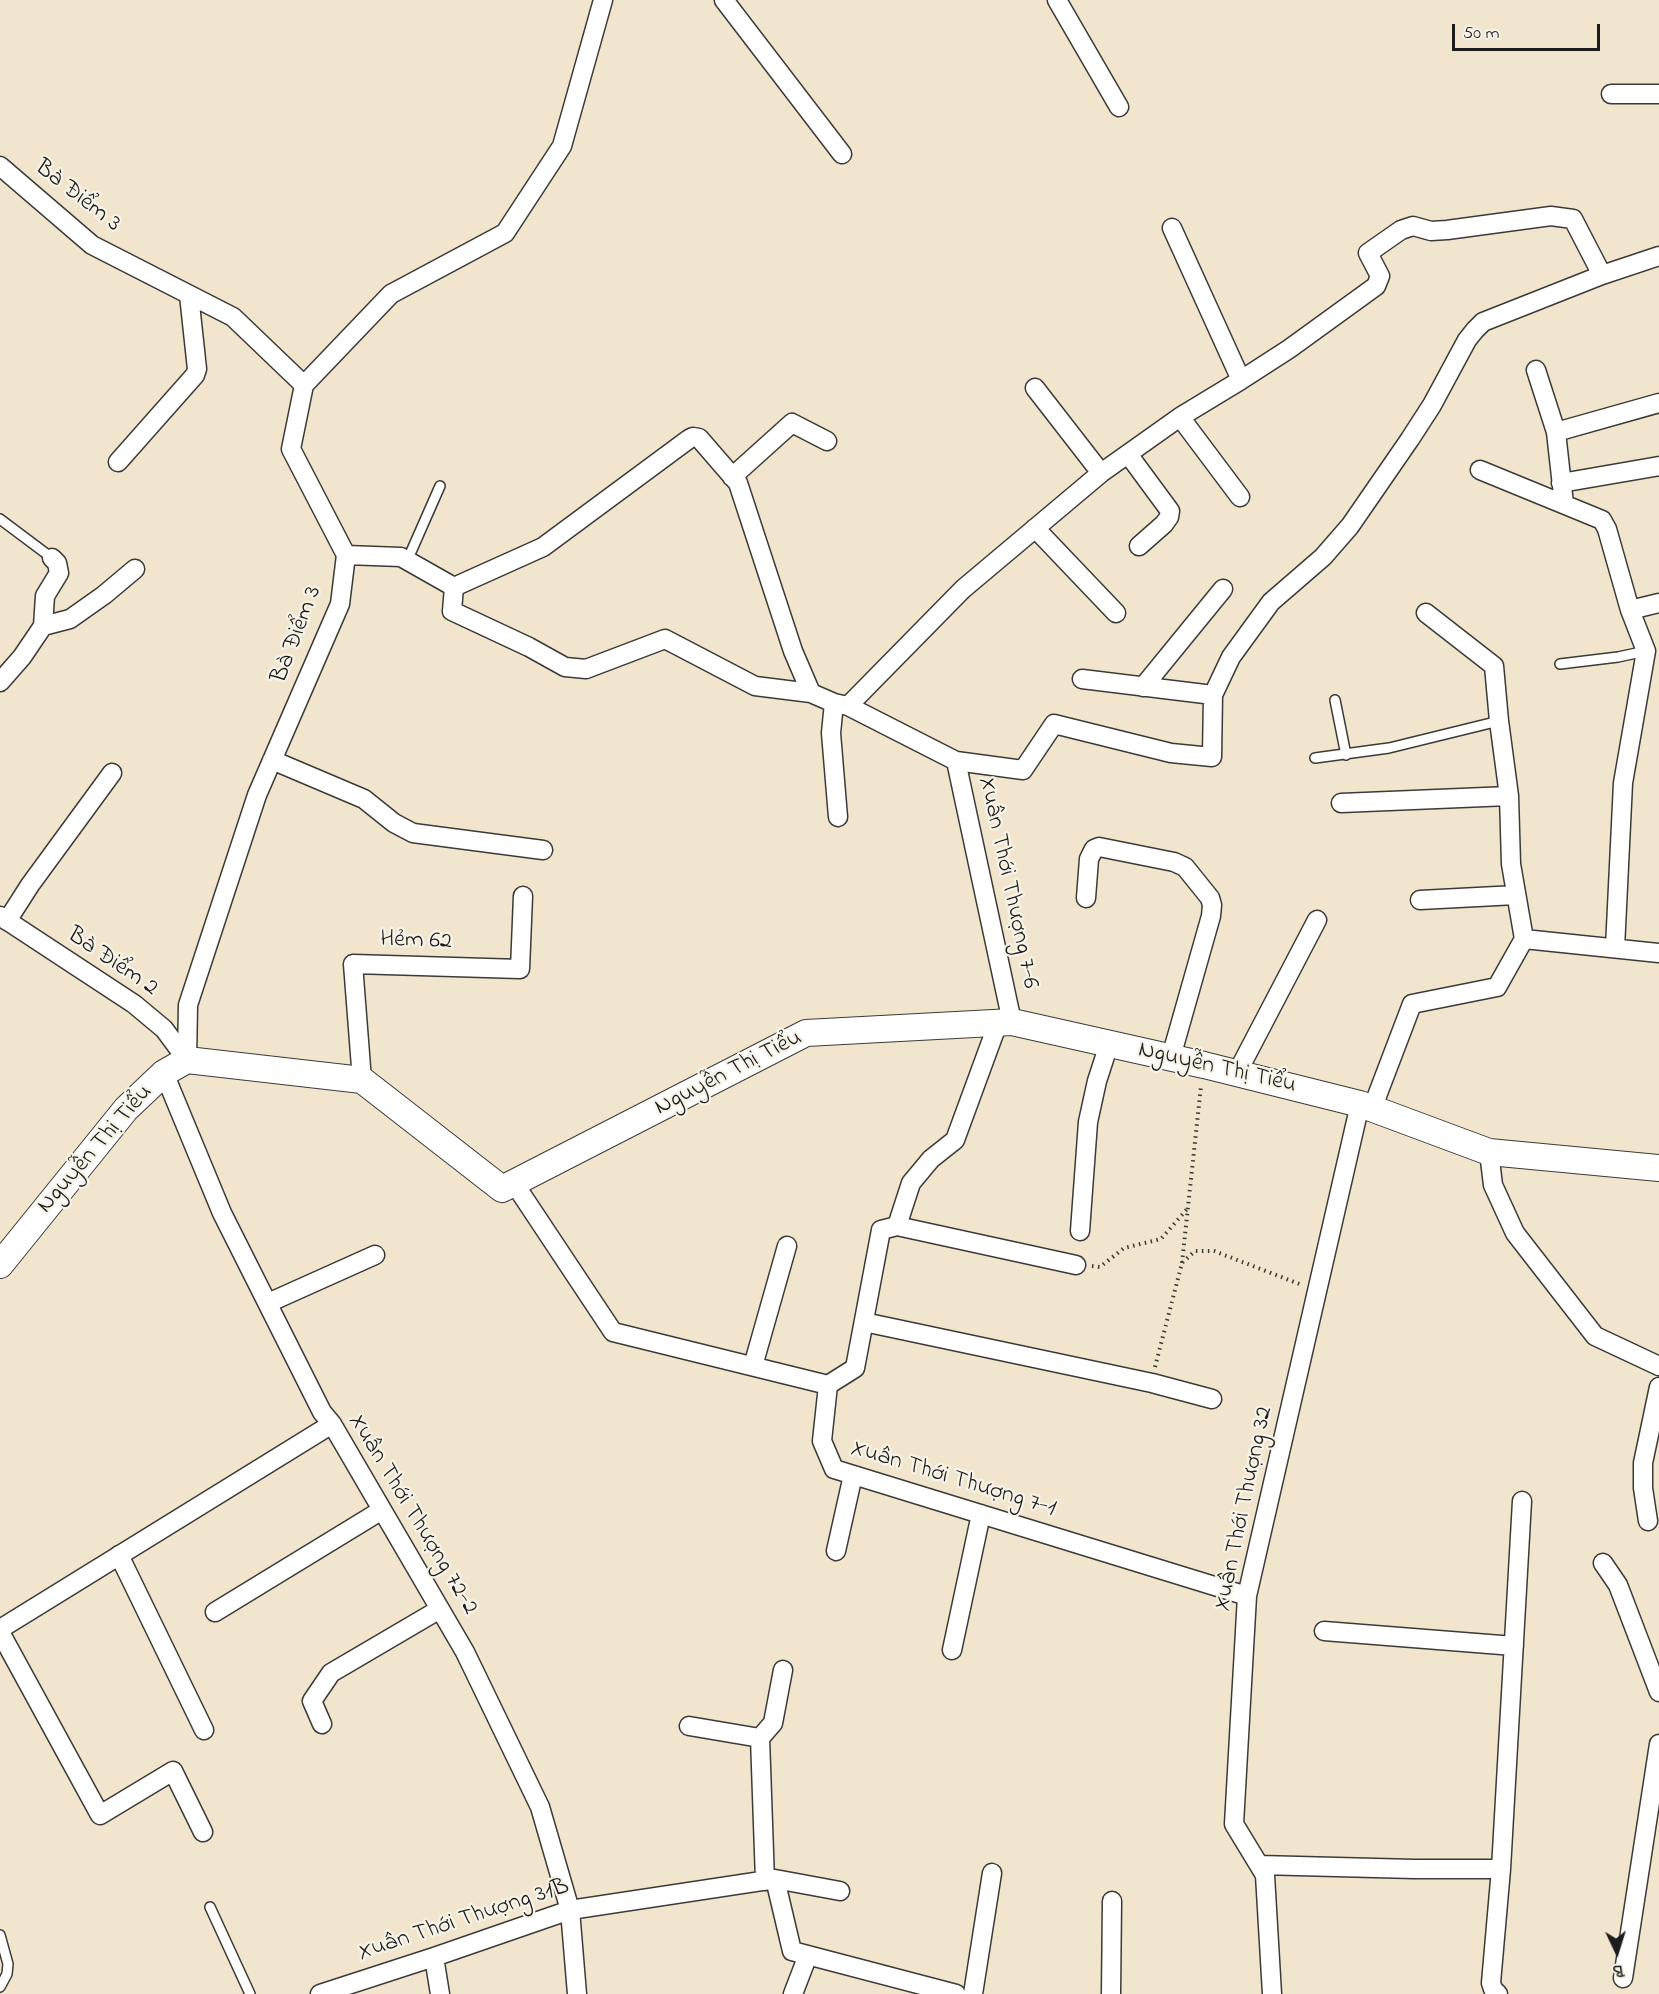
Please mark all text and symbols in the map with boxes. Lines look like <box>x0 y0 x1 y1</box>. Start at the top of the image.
scale bar <box>1455 12 1604 50</box>
text: 50 m <box>1463 21 1500 47</box>
street label: Bà Điểm 3 <box>28 154 126 240</box>
street label: Bà Điểm 3 <box>266 582 330 688</box>
street label: Xuân Thới Thượng 7-6 <box>971 775 1043 991</box>
street label: Bà Điểm 2 <box>61 922 163 1004</box>
street label: Hẻm 62 <box>380 926 452 958</box>
street label: Nguyễn Thị Tiểu <box>651 1025 807 1123</box>
street label: Nguyễn Thị Tiểu <box>1135 1037 1299 1101</box>
street label: Nguyễn Thị Tiểu <box>32 1080 160 1220</box>
street label: Xuân Thới Thượng 32 <box>1209 1404 1281 1614</box>
street label: Xuân Thới Thượng 72-2 <box>341 1409 483 1621</box>
street label: Xuân Thới Thượng 7-1 <box>847 1435 1059 1525</box>
street label: Xuân Thới Thượng 31B <box>355 1873 573 1969</box>
north arrow <box>1587 1922 1647 1982</box>
text: B <box>1612 1958 1624 1982</box>

